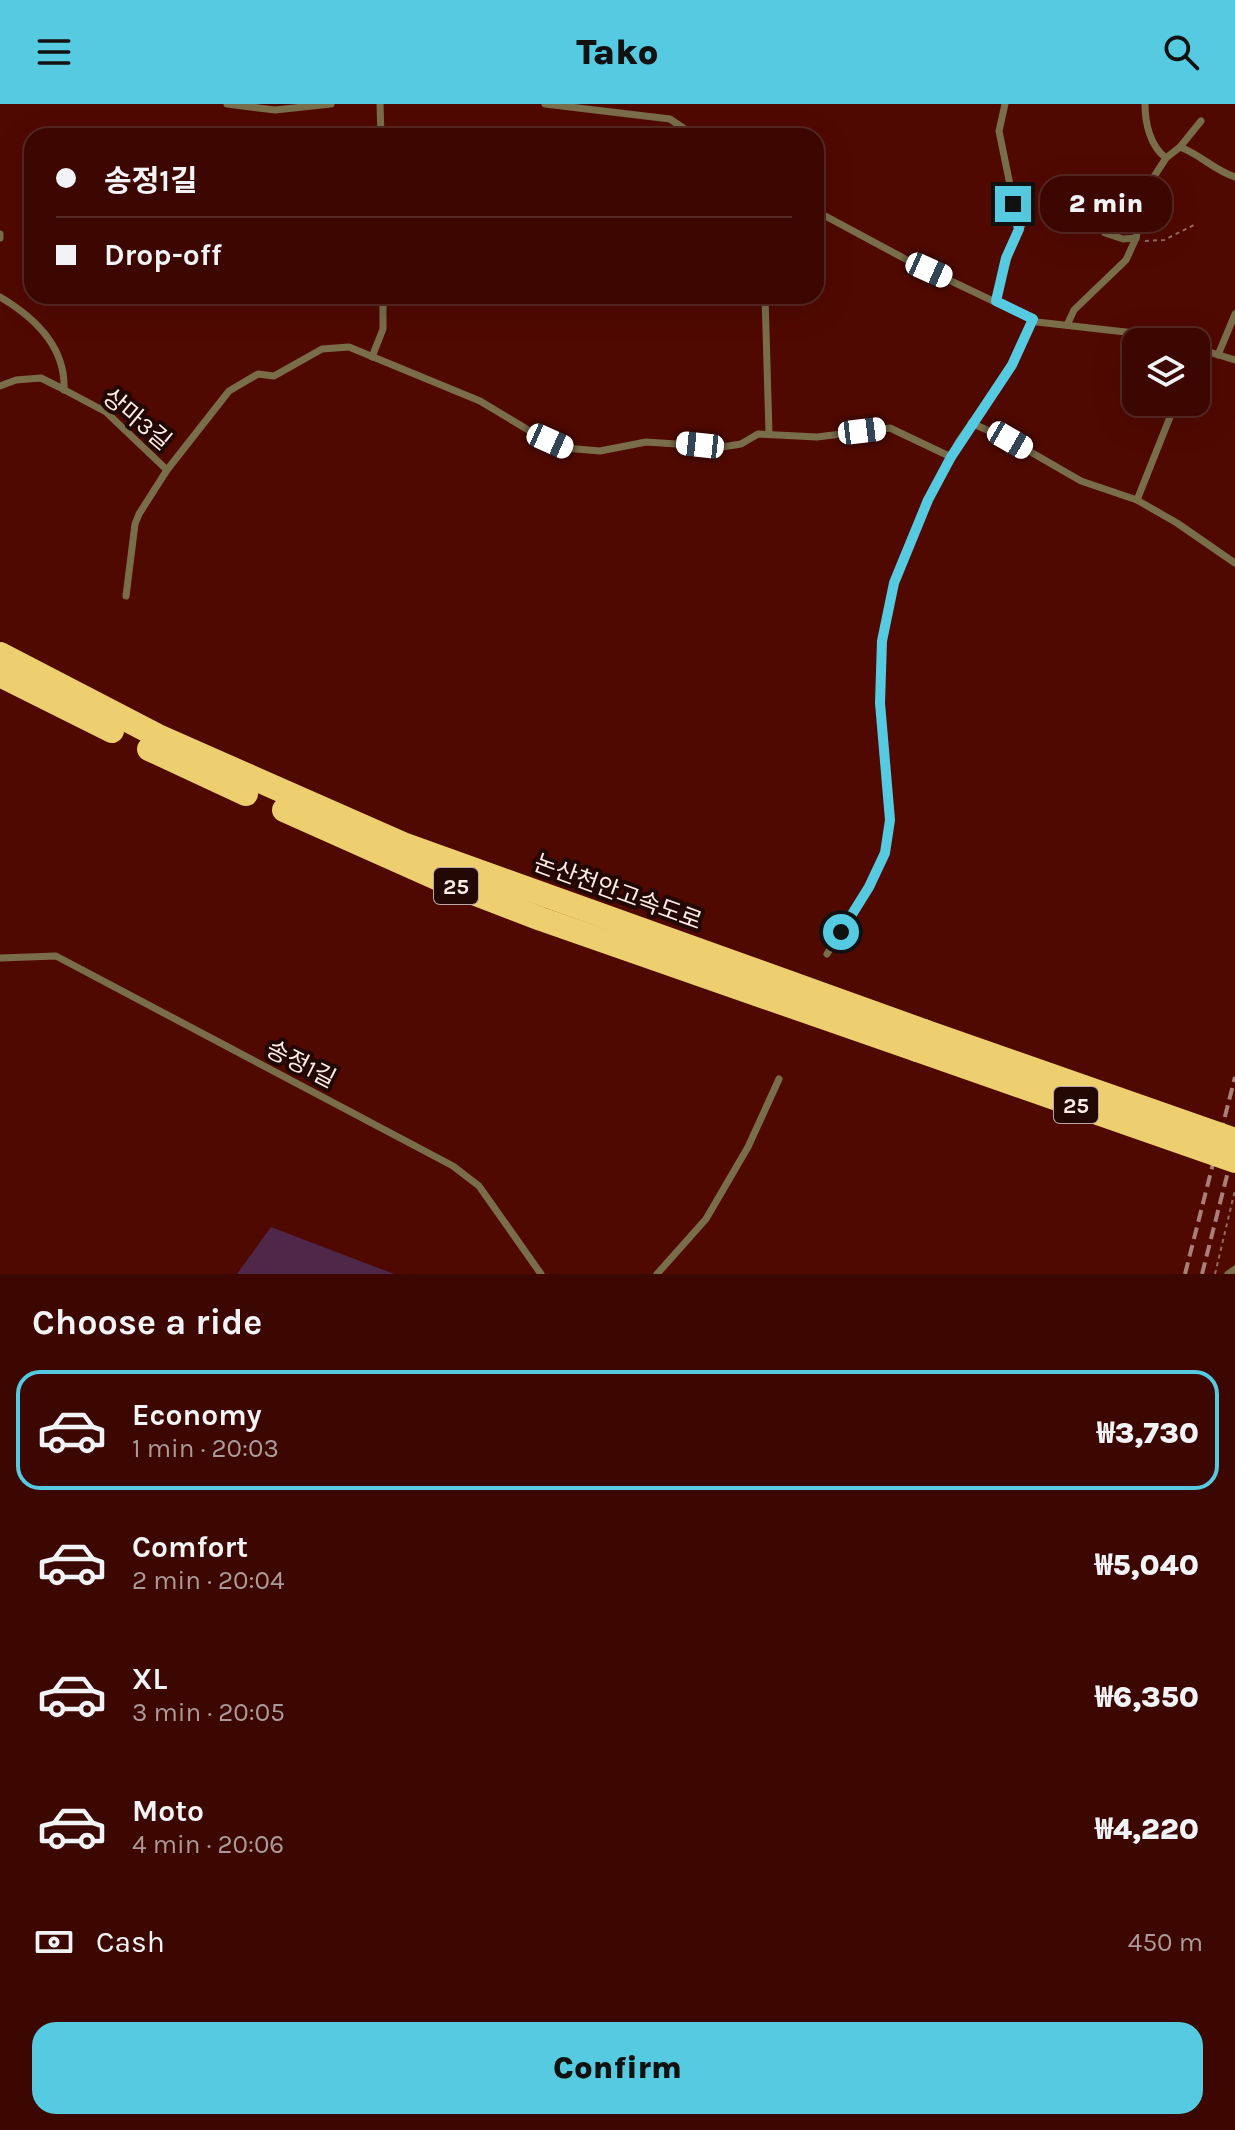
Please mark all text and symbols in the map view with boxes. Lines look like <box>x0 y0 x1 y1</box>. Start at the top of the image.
icon: menu <box>32 30 76 74</box>
icon: search <box>1159 30 1203 74</box>
text: Tako <box>576 31 659 73</box>
text: 송정1길 <box>104 163 198 199</box>
callout: 2 min <box>1041 176 1173 232</box>
route end <box>995 186 1031 222</box>
text: 2 min <box>1069 188 1143 219</box>
text: Drop-off <box>104 237 222 273</box>
car <box>902 249 956 291</box>
map controls <box>1122 328 1210 416</box>
button: layers <box>1122 328 1210 416</box>
street label: 상마3길 <box>97 382 177 456</box>
car <box>837 416 887 446</box>
car <box>983 418 1037 462</box>
car <box>523 420 577 462</box>
car <box>675 431 725 459</box>
street label: 논산천안고속도로 <box>530 849 706 935</box>
road number: 25 <box>434 868 478 904</box>
route start <box>823 914 859 950</box>
street label: 송정1길 <box>262 1035 340 1093</box>
road number: 25 <box>1054 1087 1098 1123</box>
text: Choose a ride <box>32 1301 262 1343</box>
icon: car <box>36 1394 108 1466</box>
text: Economy <box>132 1397 262 1433</box>
text: ₩3,730 <box>1097 1415 1199 1451</box>
text: 1 min · 20:03 <box>132 1433 279 1464</box>
icon: car <box>36 1526 108 1598</box>
text: Comfort <box>132 1529 248 1565</box>
text: ₩5,040 <box>1095 1547 1199 1583</box>
text: 2 min · 20:04 <box>132 1565 284 1596</box>
icon: car <box>36 1658 108 1730</box>
text: XL <box>132 1661 167 1697</box>
text: ₩6,350 <box>1095 1679 1199 1715</box>
text: 3 min · 20:05 <box>132 1697 285 1728</box>
icon: car <box>36 1790 108 1862</box>
text: Moto <box>132 1793 204 1829</box>
text: ₩4,220 <box>1095 1811 1199 1847</box>
text: 4 min · 20:06 <box>132 1829 284 1860</box>
icon: cash <box>32 1920 76 1964</box>
text: Cash <box>96 1924 165 1960</box>
text: 450 m <box>1128 1927 1203 1958</box>
button: Confirm <box>32 2022 1203 2114</box>

